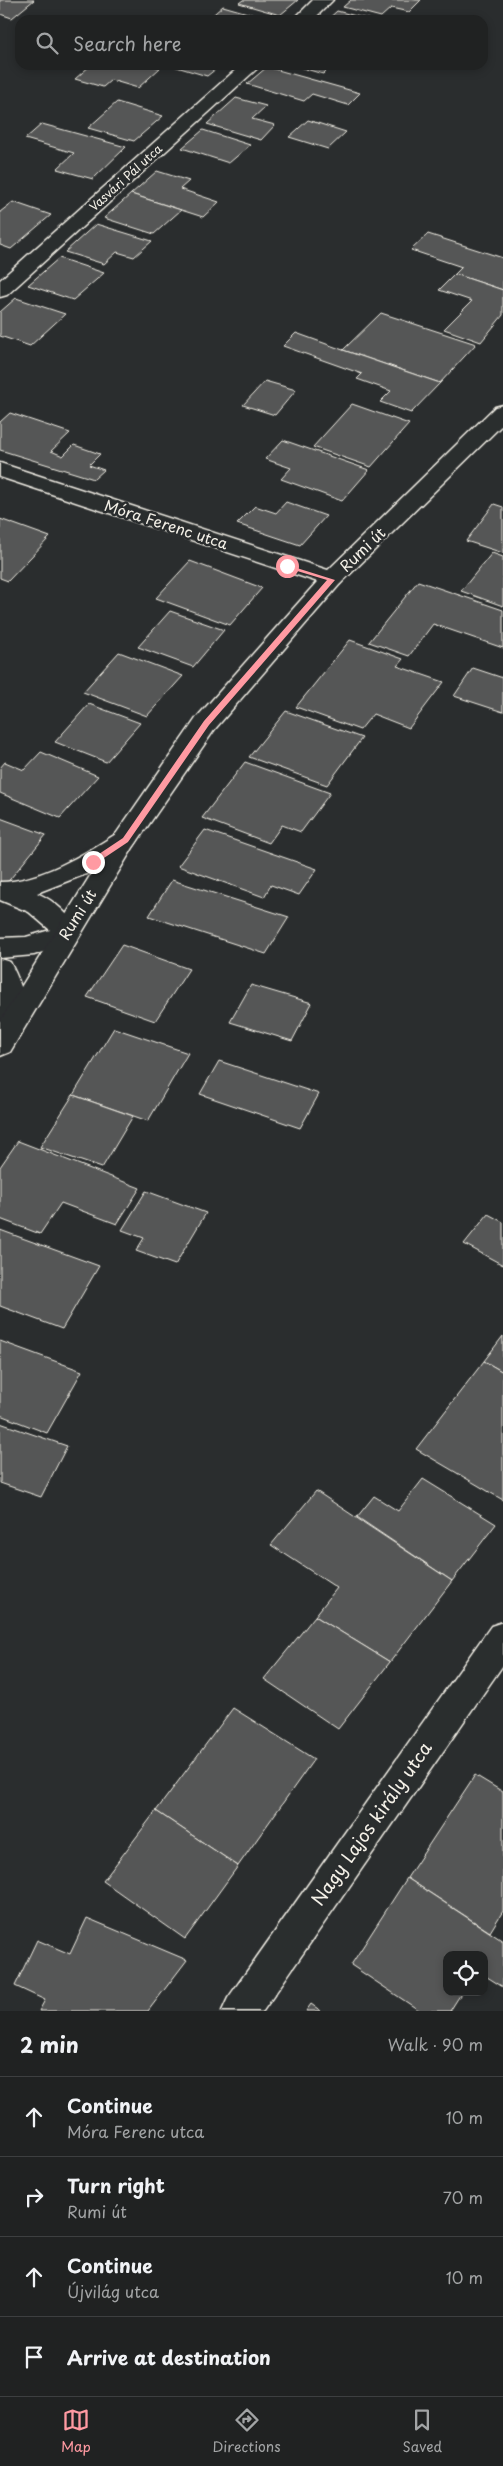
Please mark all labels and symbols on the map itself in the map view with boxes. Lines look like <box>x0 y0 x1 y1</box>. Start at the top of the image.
street label: Vasvári Pál utca <box>85 139 166 215</box>
street label: Móra Ferenc utca <box>102 493 232 555</box>
street label: Rumi út <box>334 521 390 577</box>
route start <box>276 555 299 578</box>
route end <box>82 851 105 874</box>
street label: Rumi út <box>52 884 101 944</box>
street label: Nagy Lajos király utca <box>304 1735 438 1911</box>

